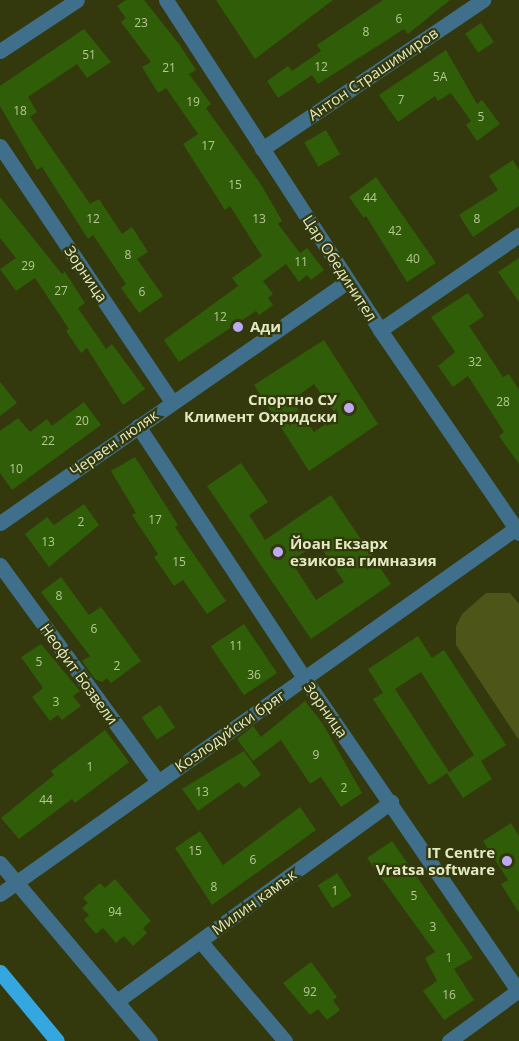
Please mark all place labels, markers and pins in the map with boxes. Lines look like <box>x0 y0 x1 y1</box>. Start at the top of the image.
place label: Ади <box>250 318 281 336</box>
marker: Ади <box>231 320 245 334</box>
place label: Спортно СУ Климент Охридски <box>184 390 337 425</box>
marker: Спортно СУ Климент Охридски <box>342 401 356 415</box>
place label: Йоан Екзарх езикова гимназия <box>290 534 437 569</box>
marker: Йоан Екзарх езикова гимназия <box>271 545 285 559</box>
place label: IT Centre Vratsa software <box>376 843 495 878</box>
marker: IT Centre Vratsa software <box>500 854 514 868</box>

